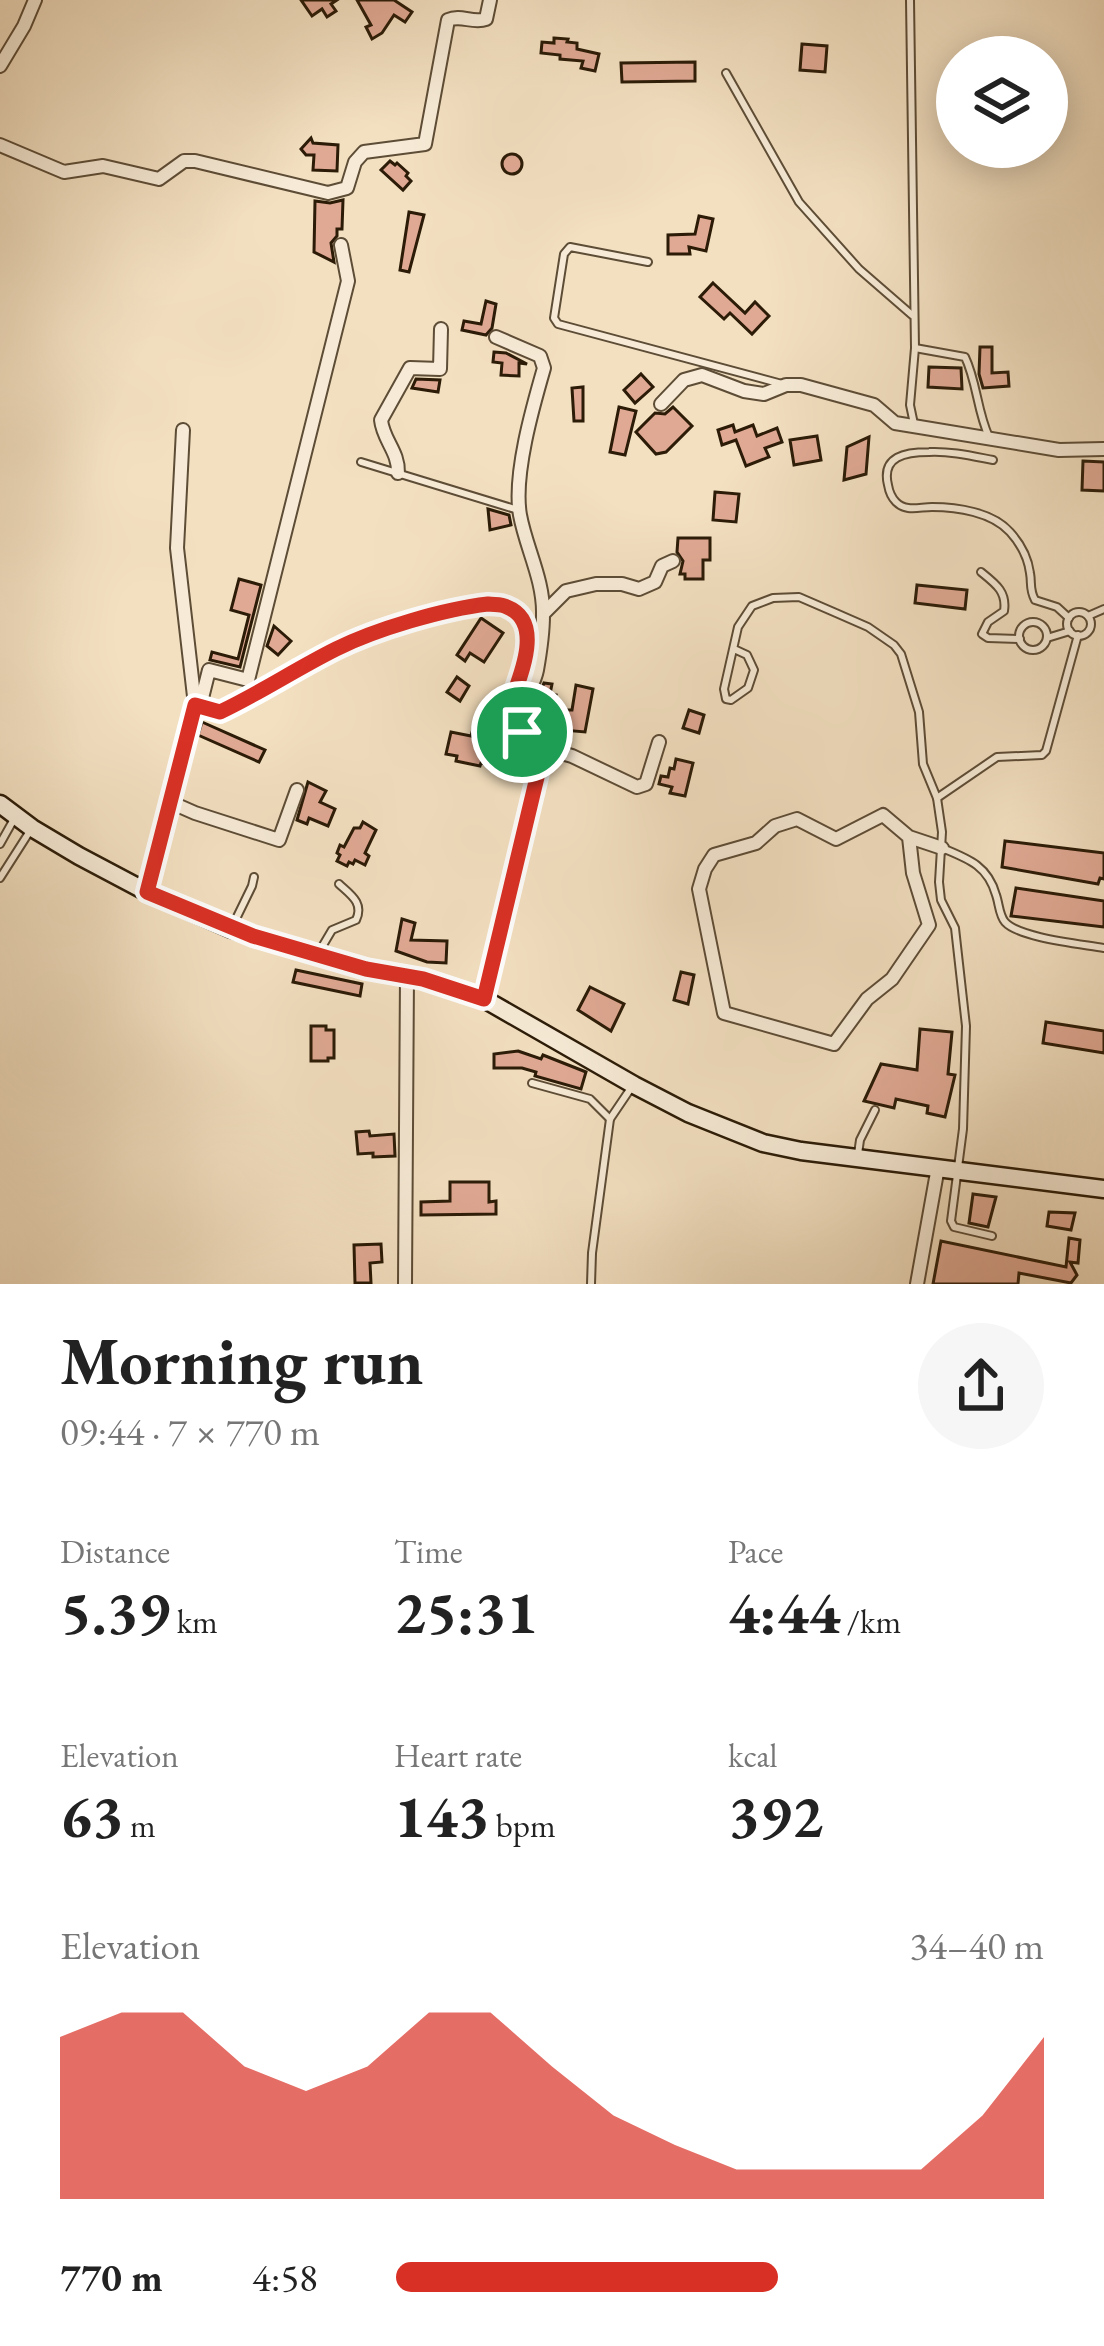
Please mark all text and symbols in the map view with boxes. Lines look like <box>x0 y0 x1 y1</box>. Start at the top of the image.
map controls <box>936 36 1068 168</box>
button: layers <box>936 36 1068 168</box>
pin <box>471 681 573 783</box>
icon: arrive <box>489 699 555 765</box>
text: Morning run <box>60 1318 424 1404</box>
button: share <box>918 1323 1044 1449</box>
text: 09:44 · 7 × 770 m <box>60 1406 320 1457</box>
text: Distance <box>60 1530 170 1573</box>
text: Time <box>394 1530 463 1573</box>
text: Pace <box>728 1530 783 1573</box>
text: 5.39 <box>60 1573 170 1651</box>
text: 25:31 <box>394 1573 538 1651</box>
text: 4:44 <box>728 1573 840 1651</box>
text: km <box>170 1600 218 1643</box>
text: /km <box>840 1600 901 1643</box>
text: Elevation <box>60 1734 179 1777</box>
text: Heart rate <box>394 1734 522 1777</box>
text: kcal <box>728 1734 778 1777</box>
text: 63 <box>60 1777 123 1855</box>
text: 143 <box>394 1777 489 1855</box>
text: 392 <box>728 1777 823 1855</box>
text: m <box>123 1804 156 1847</box>
text: bpm <box>489 1804 556 1847</box>
text: Elevation <box>60 1920 200 1971</box>
text: 34–40 m <box>910 1920 1044 1971</box>
text: 770 m <box>60 2252 163 2303</box>
text: 4:58 <box>252 2252 318 2303</box>

